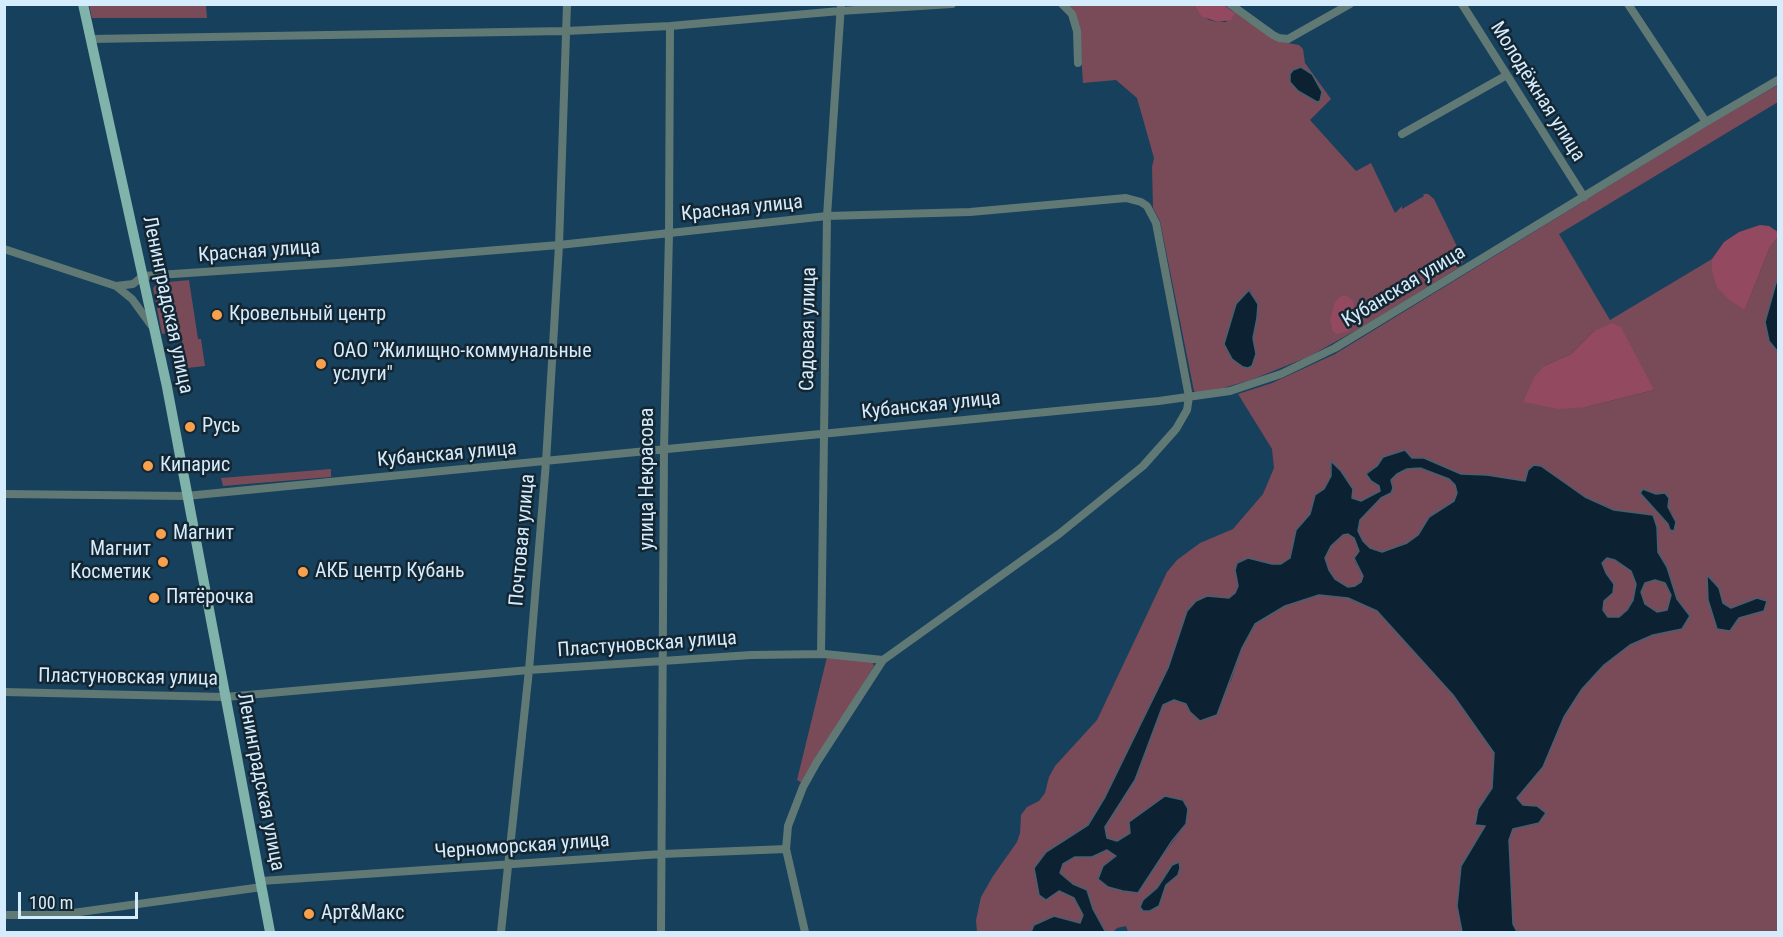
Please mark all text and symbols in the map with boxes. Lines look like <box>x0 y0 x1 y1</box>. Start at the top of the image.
street label: Молодёжная улица <box>1484 18 1590 166</box>
street label: Красная улица <box>680 191 804 227</box>
street label: Ленинградская улица <box>136 214 198 396</box>
street label: Красная улица <box>197 236 321 268</box>
street label: Кубанская улица <box>1338 241 1470 333</box>
street label: Садовая улица <box>796 267 822 391</box>
place label: Кровельный центр <box>229 303 386 327</box>
marker: Кровельный центр <box>210 308 224 322</box>
place label: ОАО "Жилищно-коммунальные услуги" <box>333 340 592 387</box>
marker: ОАО "Жилищно-коммунальные услуги" <box>314 357 328 371</box>
street label: Кубанская улица <box>860 387 1002 425</box>
street label: улица Некрасова <box>636 408 660 550</box>
place label: Русь <box>202 415 240 439</box>
marker: Русь <box>183 420 197 434</box>
street label: Кубанская улица <box>376 437 518 473</box>
place label: Кипарис <box>160 454 230 478</box>
marker: Кипарис <box>141 459 155 473</box>
street label: Почтовая улица <box>505 473 541 607</box>
place label: Магнит <box>173 522 234 546</box>
marker: Магнит <box>154 527 168 541</box>
place label: Магнит Косметик <box>70 538 151 585</box>
marker: Магнит Косметик <box>156 555 170 569</box>
place label: АКБ центр Кубань <box>315 560 465 584</box>
marker: АКБ центр Кубань <box>296 565 310 579</box>
place label: Пятёрочка <box>166 586 254 610</box>
marker: Пятёрочка <box>147 591 161 605</box>
street label: Пластуновская улица <box>557 627 737 663</box>
street label: Пластуновская улица <box>38 664 218 692</box>
street label: Ленинградская улица <box>231 691 289 873</box>
street label: Черноморская улица <box>434 829 610 865</box>
scale bar <box>21 880 141 918</box>
text: 100 m <box>29 892 73 913</box>
place label: Арт&Макс <box>321 902 404 926</box>
marker: Арт&Макс <box>302 907 316 921</box>

